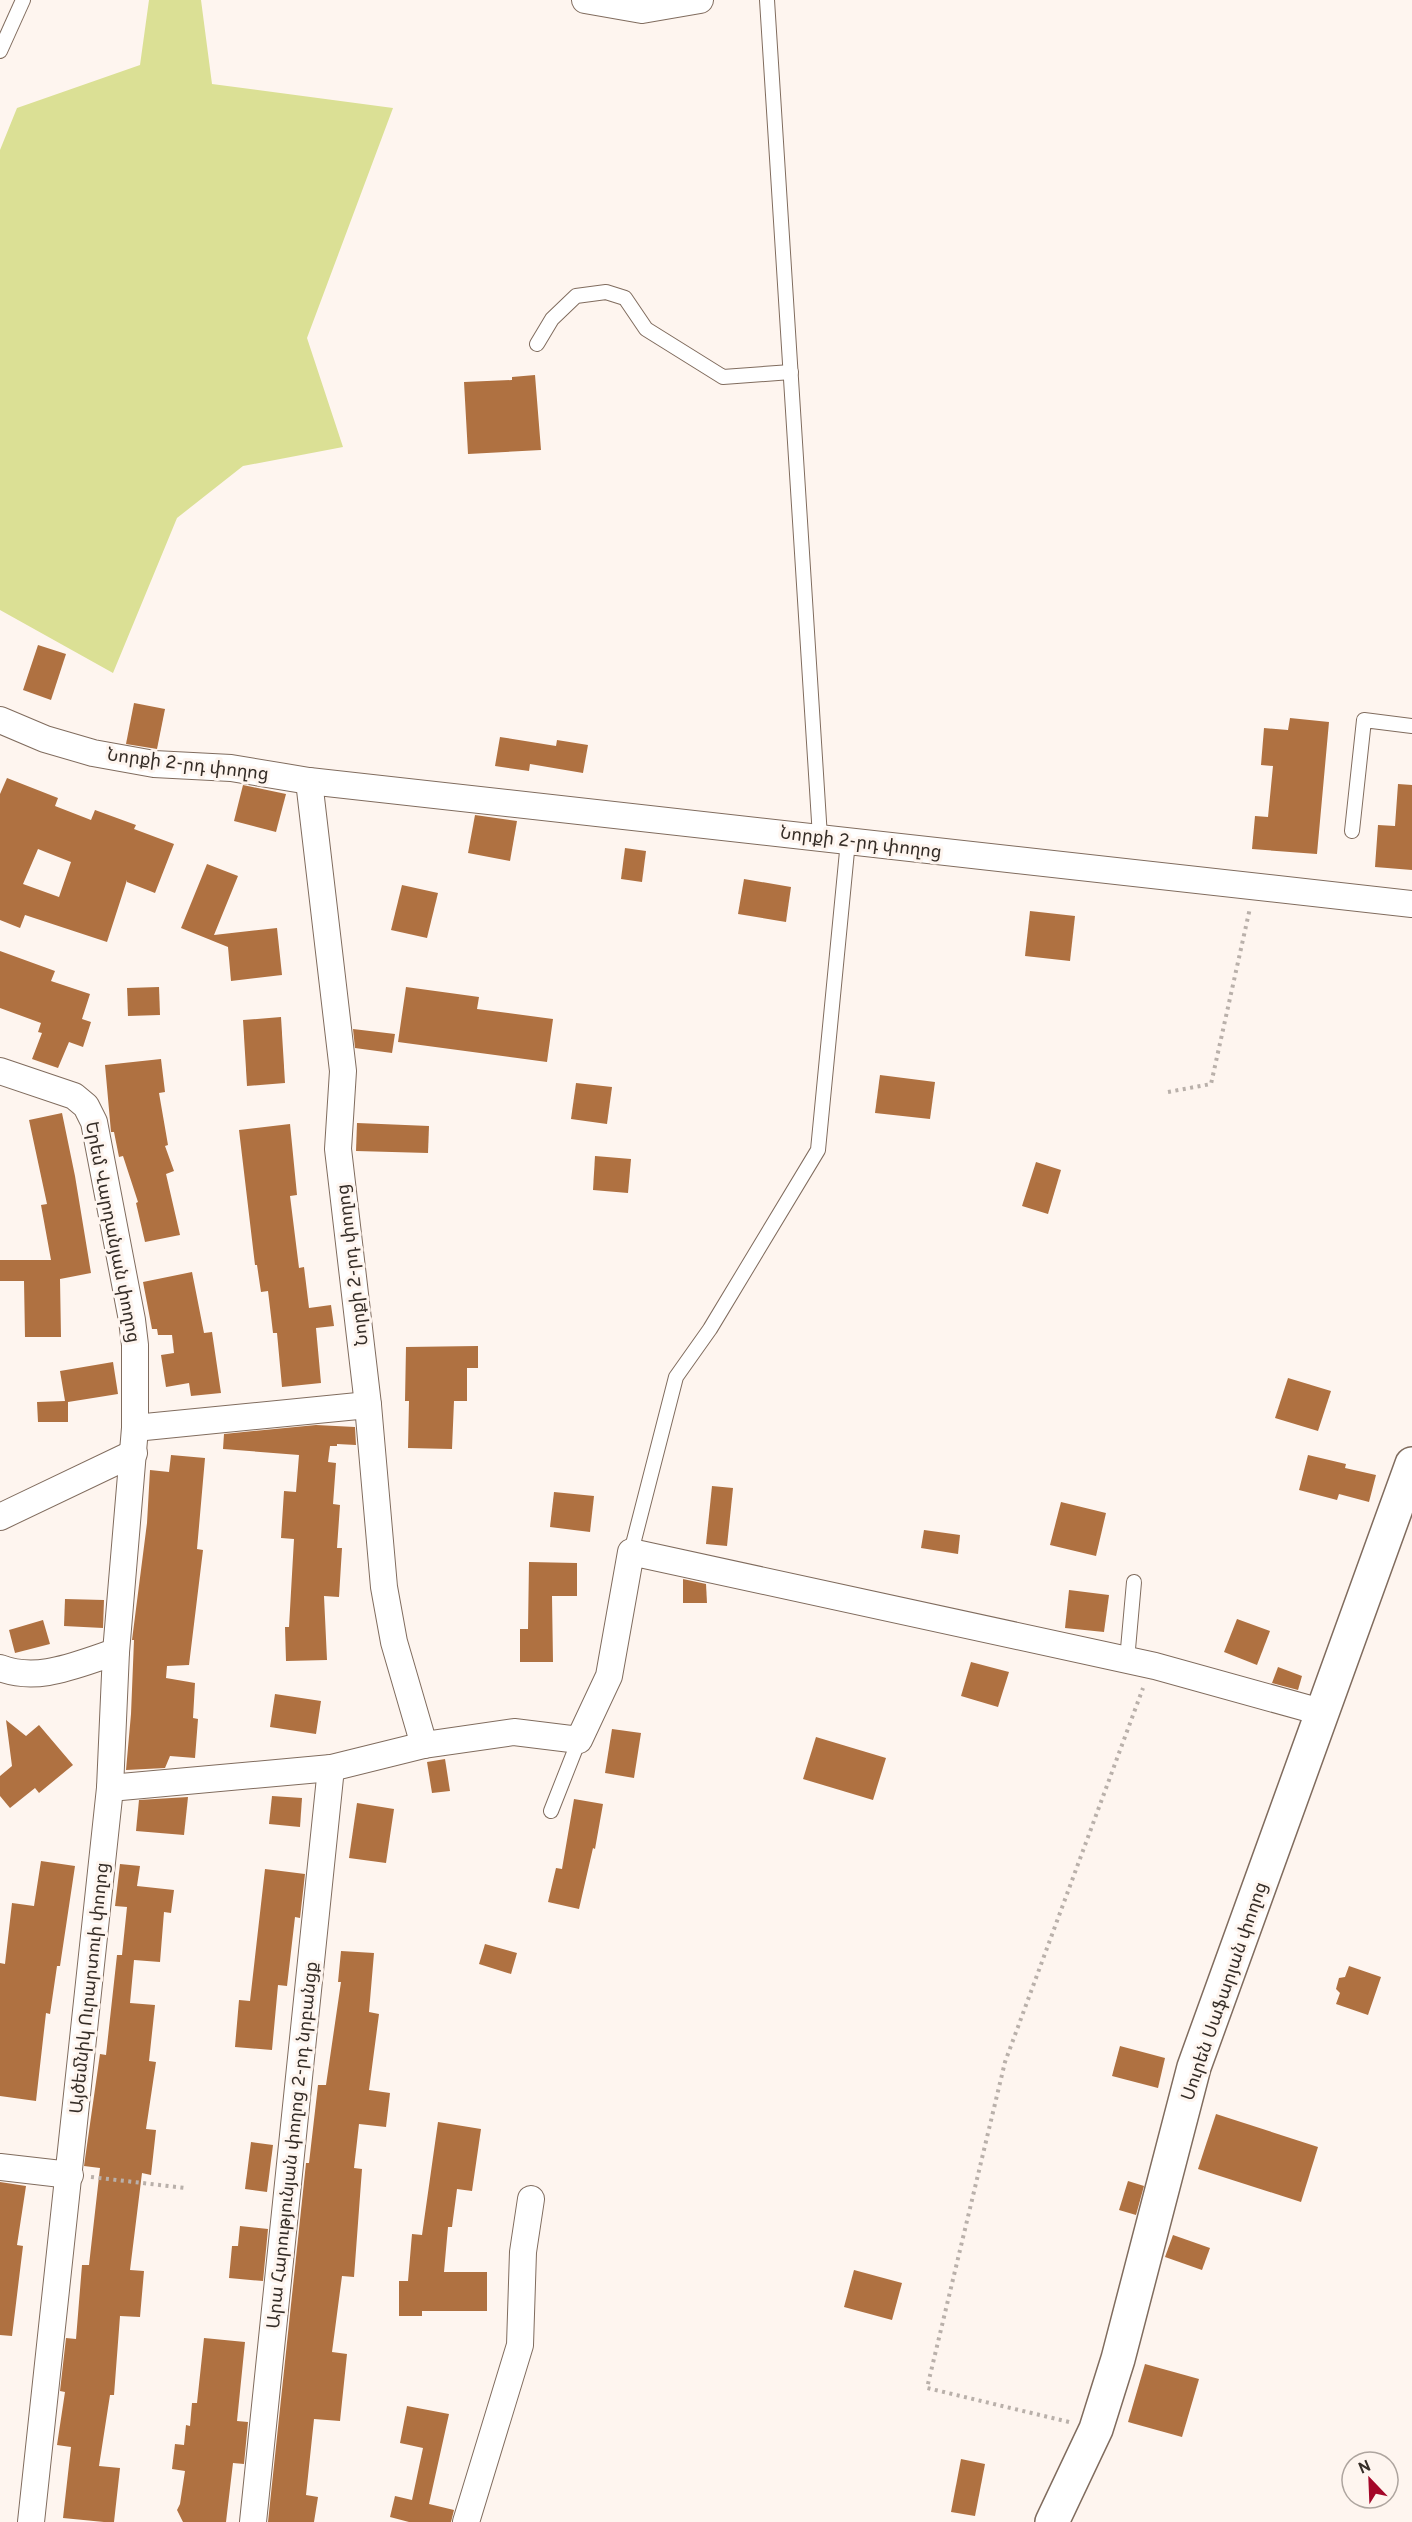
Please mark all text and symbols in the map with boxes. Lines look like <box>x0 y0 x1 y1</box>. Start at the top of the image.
street label: Նորքի 2-րդ փողոց <box>106 744 270 787</box>
street label: Նորքի 2-րդ փողոց <box>779 822 943 865</box>
street label: Երեմ Վարդանյան փողոց <box>79 1120 144 1345</box>
street label: Նորքի 2-րդ փողոց <box>332 1183 375 1347</box>
street label: Այծեմնիկ Ուրարտուի փողոց <box>66 1861 115 2115</box>
street label: Սուրեն Սաֆարյան փողոց <box>1177 1879 1274 2104</box>
street label: Արա Հարությունյան փողոց 2-րդ նրբանցք <box>263 1960 324 2330</box>
north arrow <box>1340 2450 1400 2510</box>
text: N <box>1356 2457 1374 2479</box>

